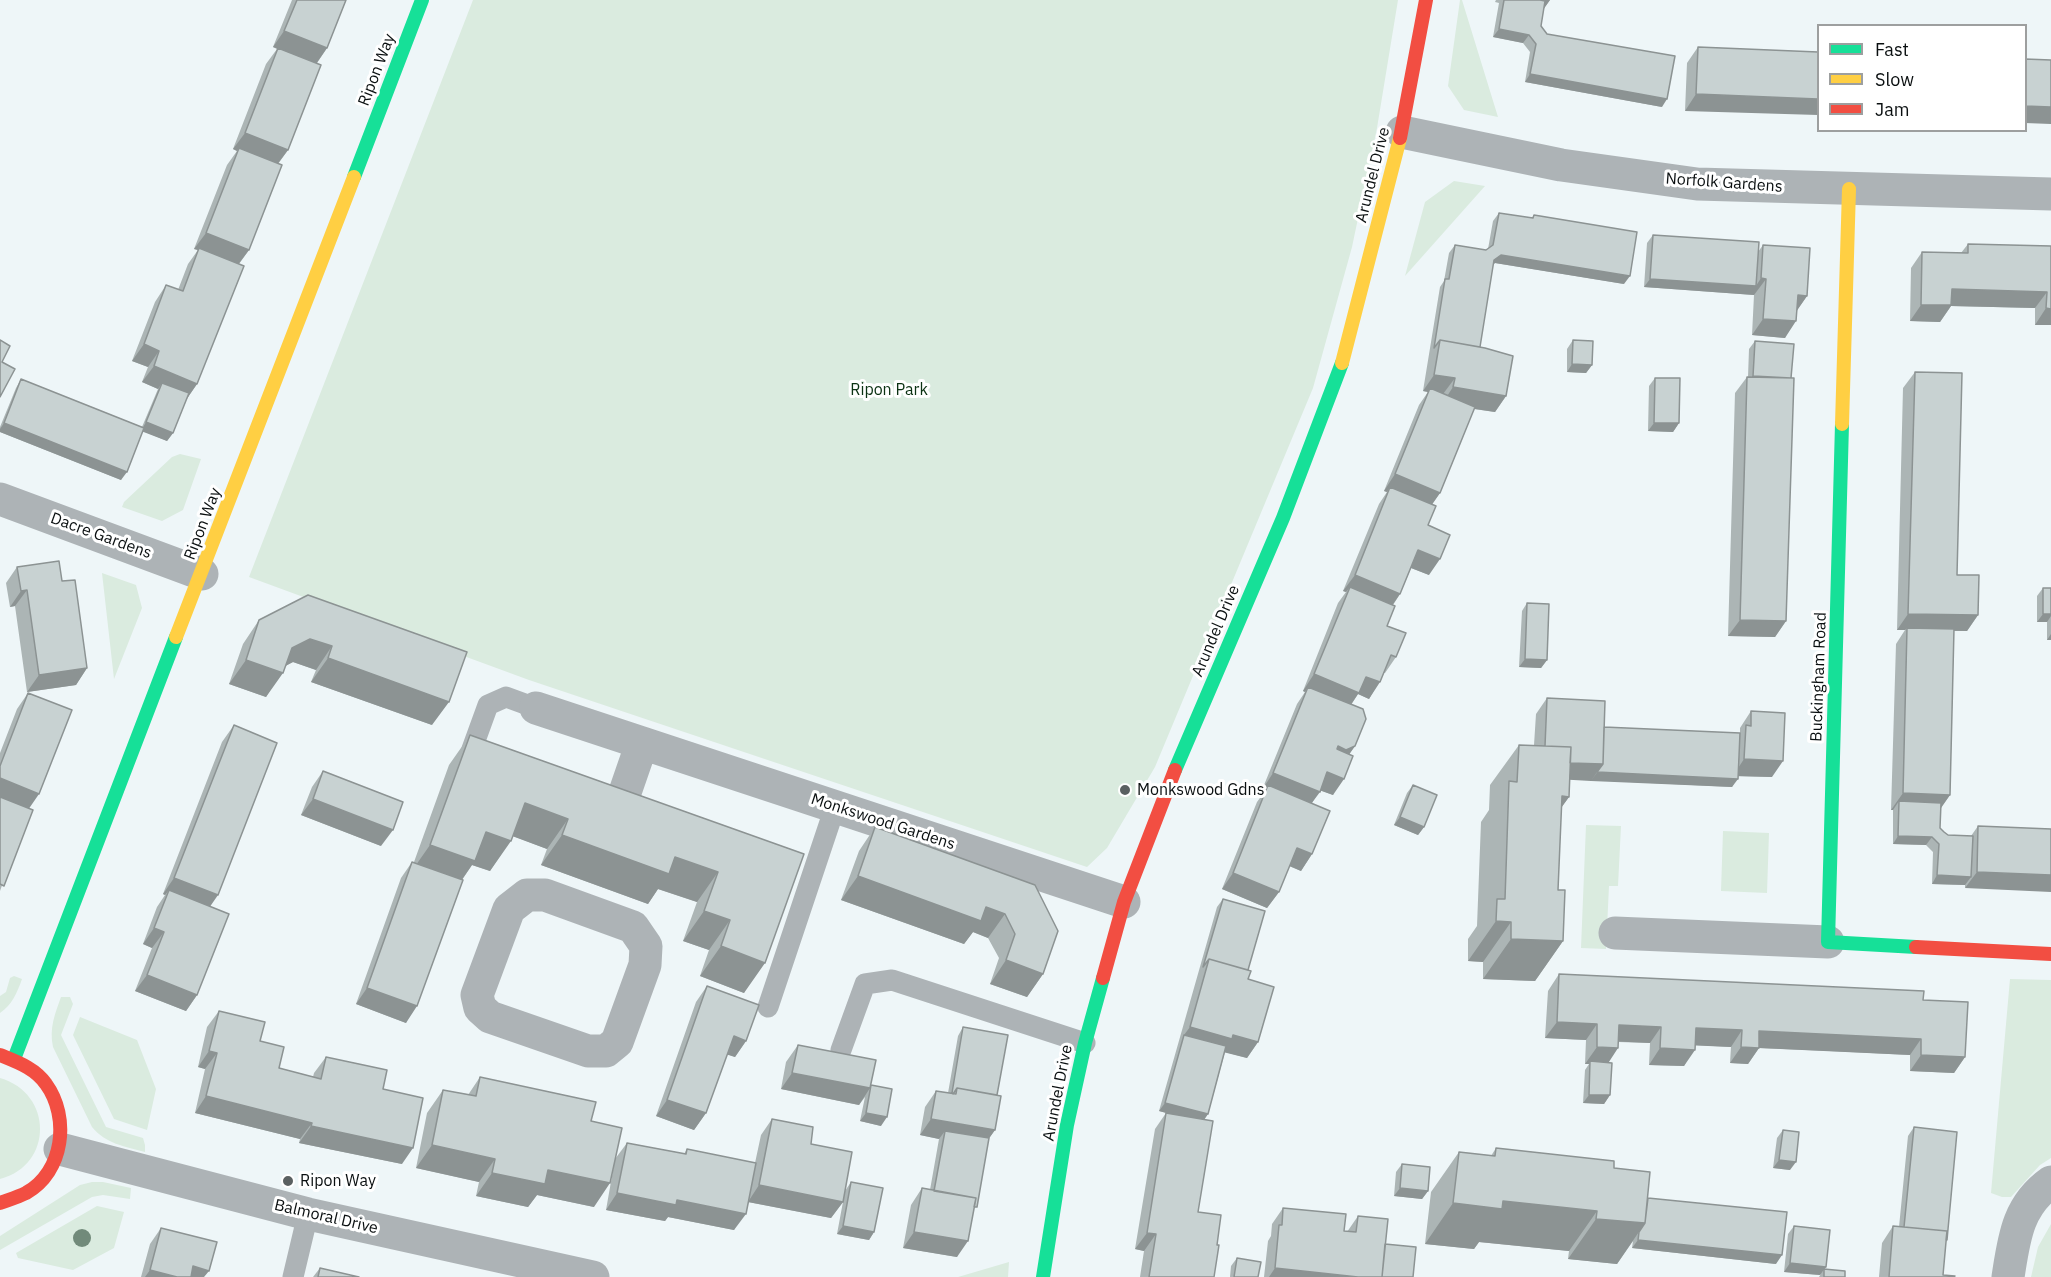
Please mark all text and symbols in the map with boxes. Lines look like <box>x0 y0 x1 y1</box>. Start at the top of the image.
legend <box>1817 24 2027 132</box>
street label: Ripon Way <box>354 31 400 109</box>
text: Fast <box>1875 38 1909 61</box>
text: Slow <box>1875 68 1914 91</box>
text: Jam <box>1875 98 1910 121</box>
street label: Arundel Drive <box>1352 125 1394 225</box>
street label: Norfolk Gardens <box>1665 169 1783 197</box>
park label: Ripon Park <box>850 380 928 400</box>
street label: Ripon Way <box>180 485 226 563</box>
street label: Dacre Gardens <box>48 509 154 563</box>
street label: Arundel Drive <box>1188 582 1244 680</box>
street label: Buckingham Road <box>1807 612 1831 742</box>
place label: Monkswood Gdns <box>1137 780 1264 800</box>
marker: Monkswood Gdns <box>1118 783 1132 797</box>
street label: Monkswood Gardens <box>808 790 958 854</box>
street label: Arundel Drive <box>1039 1043 1077 1143</box>
place label: Ripon Way <box>300 1171 376 1191</box>
marker: Ripon Way <box>281 1174 295 1188</box>
street label: Balmoral Drive <box>272 1196 380 1238</box>

